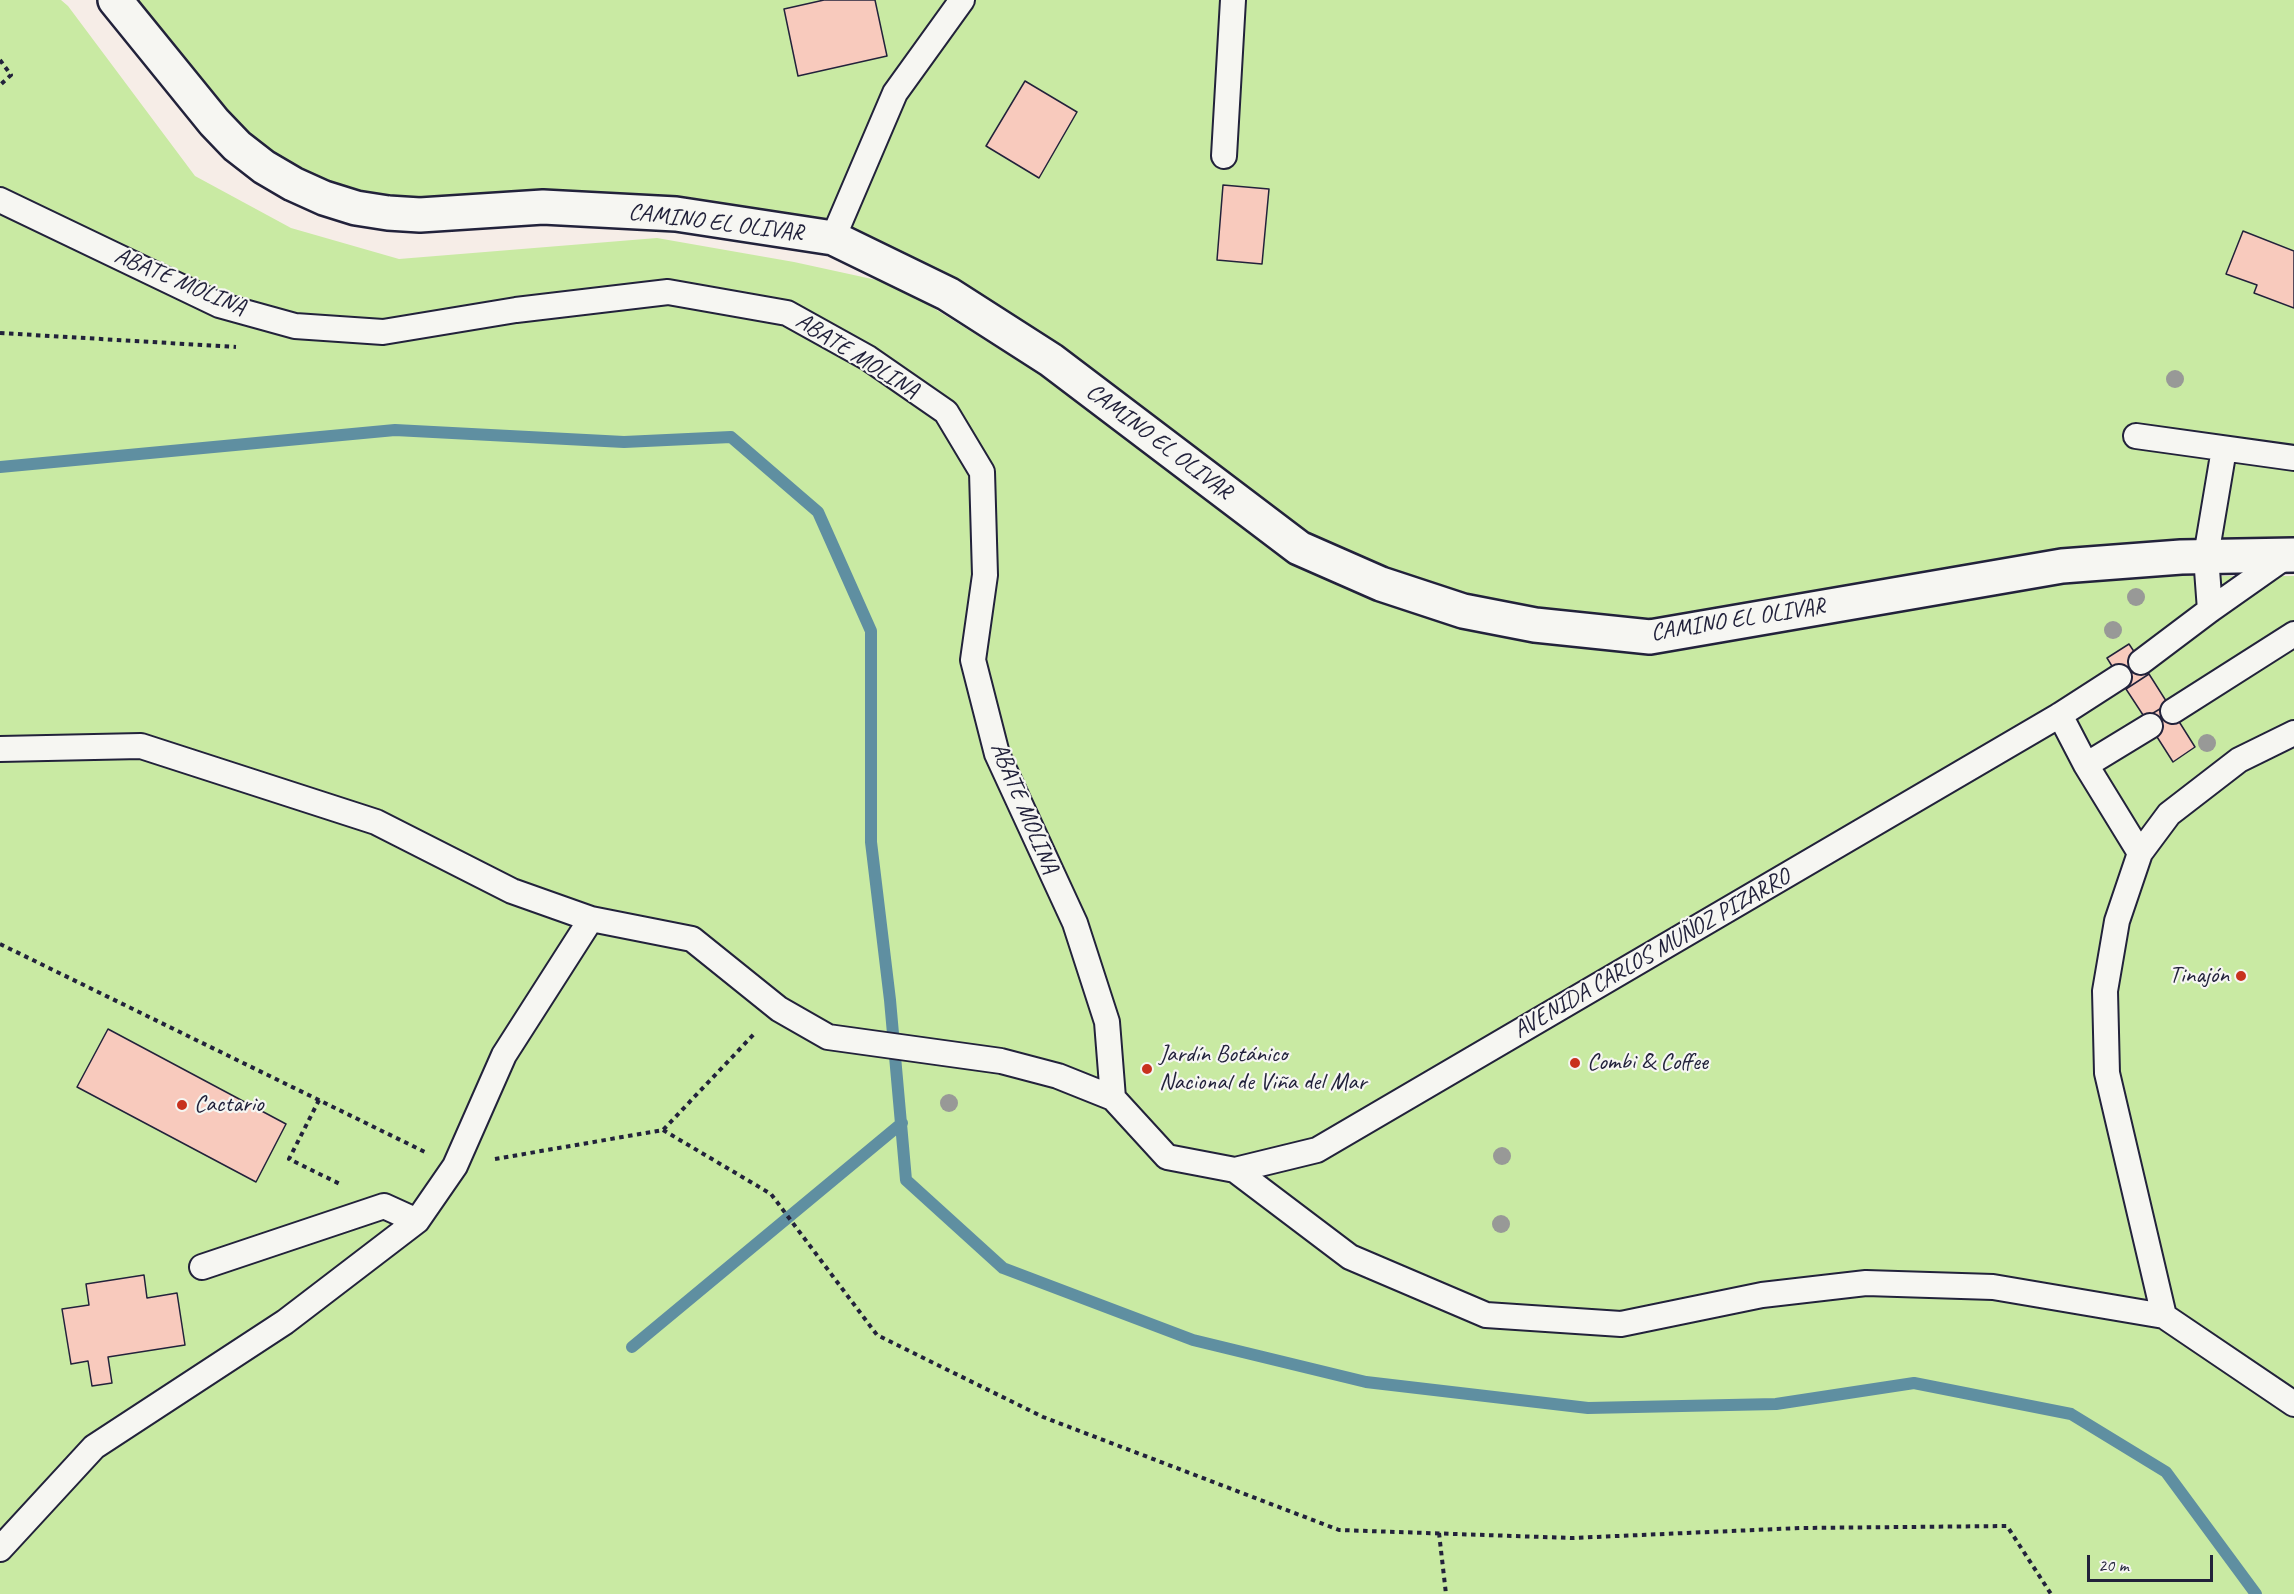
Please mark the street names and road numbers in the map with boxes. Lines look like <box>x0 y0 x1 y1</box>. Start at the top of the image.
street label: CAMINO EL OLIVAR <box>627 198 805 248</box>
street label: ABATE MOLINA <box>110 241 250 323</box>
street label: ABATE MOLINA <box>790 307 924 405</box>
street label: CAMINO EL OLIVAR <box>1080 378 1238 506</box>
street label: CAMINO EL OLIVAR <box>1649 592 1827 648</box>
street label: ABATE MOLINA <box>983 738 1065 878</box>
street label: AVENIDA CARLOS MUÑOZ PIZARRO <box>1508 863 1796 1045</box>

